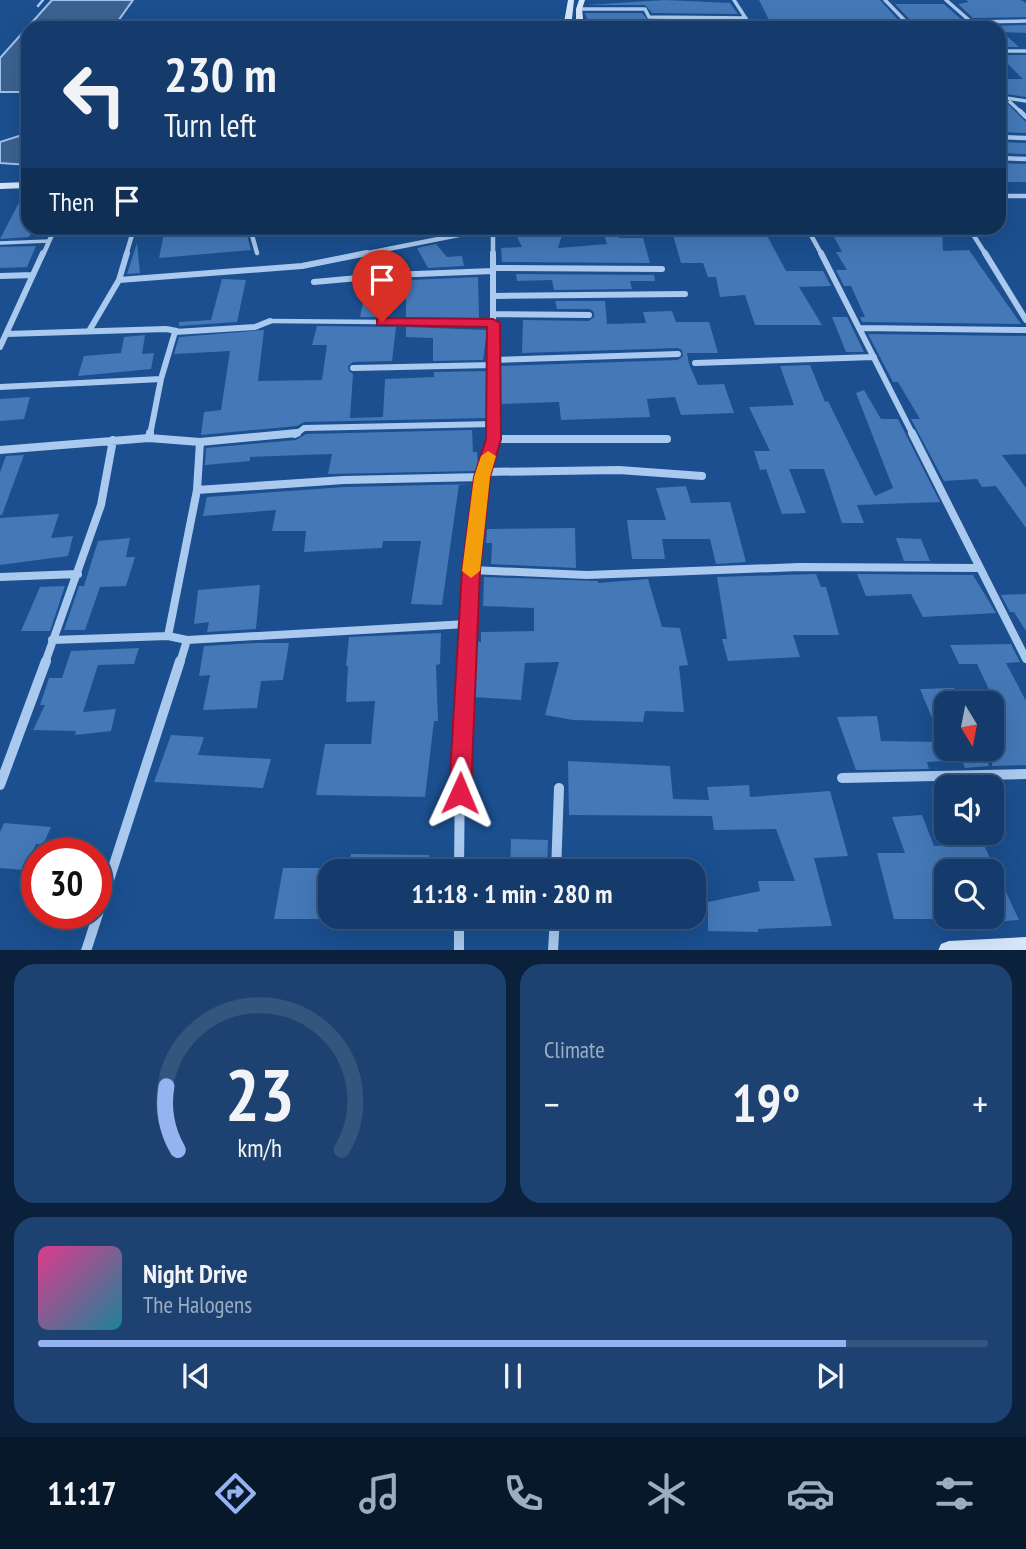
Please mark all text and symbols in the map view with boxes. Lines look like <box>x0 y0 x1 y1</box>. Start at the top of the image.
text: 230 m <box>164 42 277 106</box>
icon: left <box>49 49 140 140</box>
text: Turn left <box>164 104 256 146</box>
icon: arrive <box>108 182 146 220</box>
text: Then <box>49 185 94 218</box>
pin <box>352 250 412 322</box>
icon: arrive <box>363 261 401 299</box>
north arrow <box>934 691 1004 761</box>
map controls <box>934 691 1004 929</box>
position arrow <box>423 756 497 830</box>
button: sound <box>934 775 1004 845</box>
speed limit sign: 30 <box>21 838 112 929</box>
button: search <box>934 859 1004 929</box>
text: 11:18 · 1 min · 280 m <box>412 877 612 910</box>
text: Climate <box>544 1035 605 1064</box>
text: 23 <box>225 1046 295 1140</box>
text: 19° <box>732 1069 800 1136</box>
text: − <box>544 1079 560 1128</box>
text: + <box>972 1079 988 1128</box>
text: km/h <box>238 1131 282 1163</box>
text: Night Drive <box>143 1257 248 1290</box>
text: The Halogens <box>143 1290 252 1319</box>
icon: previous <box>177 1357 215 1395</box>
icon: pause <box>494 1357 532 1395</box>
icon: next <box>811 1357 849 1395</box>
icon: directions <box>211 1469 260 1518</box>
icon: music <box>355 1469 404 1518</box>
icon: phone <box>499 1469 548 1518</box>
icon: climate <box>642 1469 691 1518</box>
icon: car <box>786 1469 835 1518</box>
icon: filters <box>930 1469 979 1518</box>
text: 11:17 <box>47 1472 117 1514</box>

